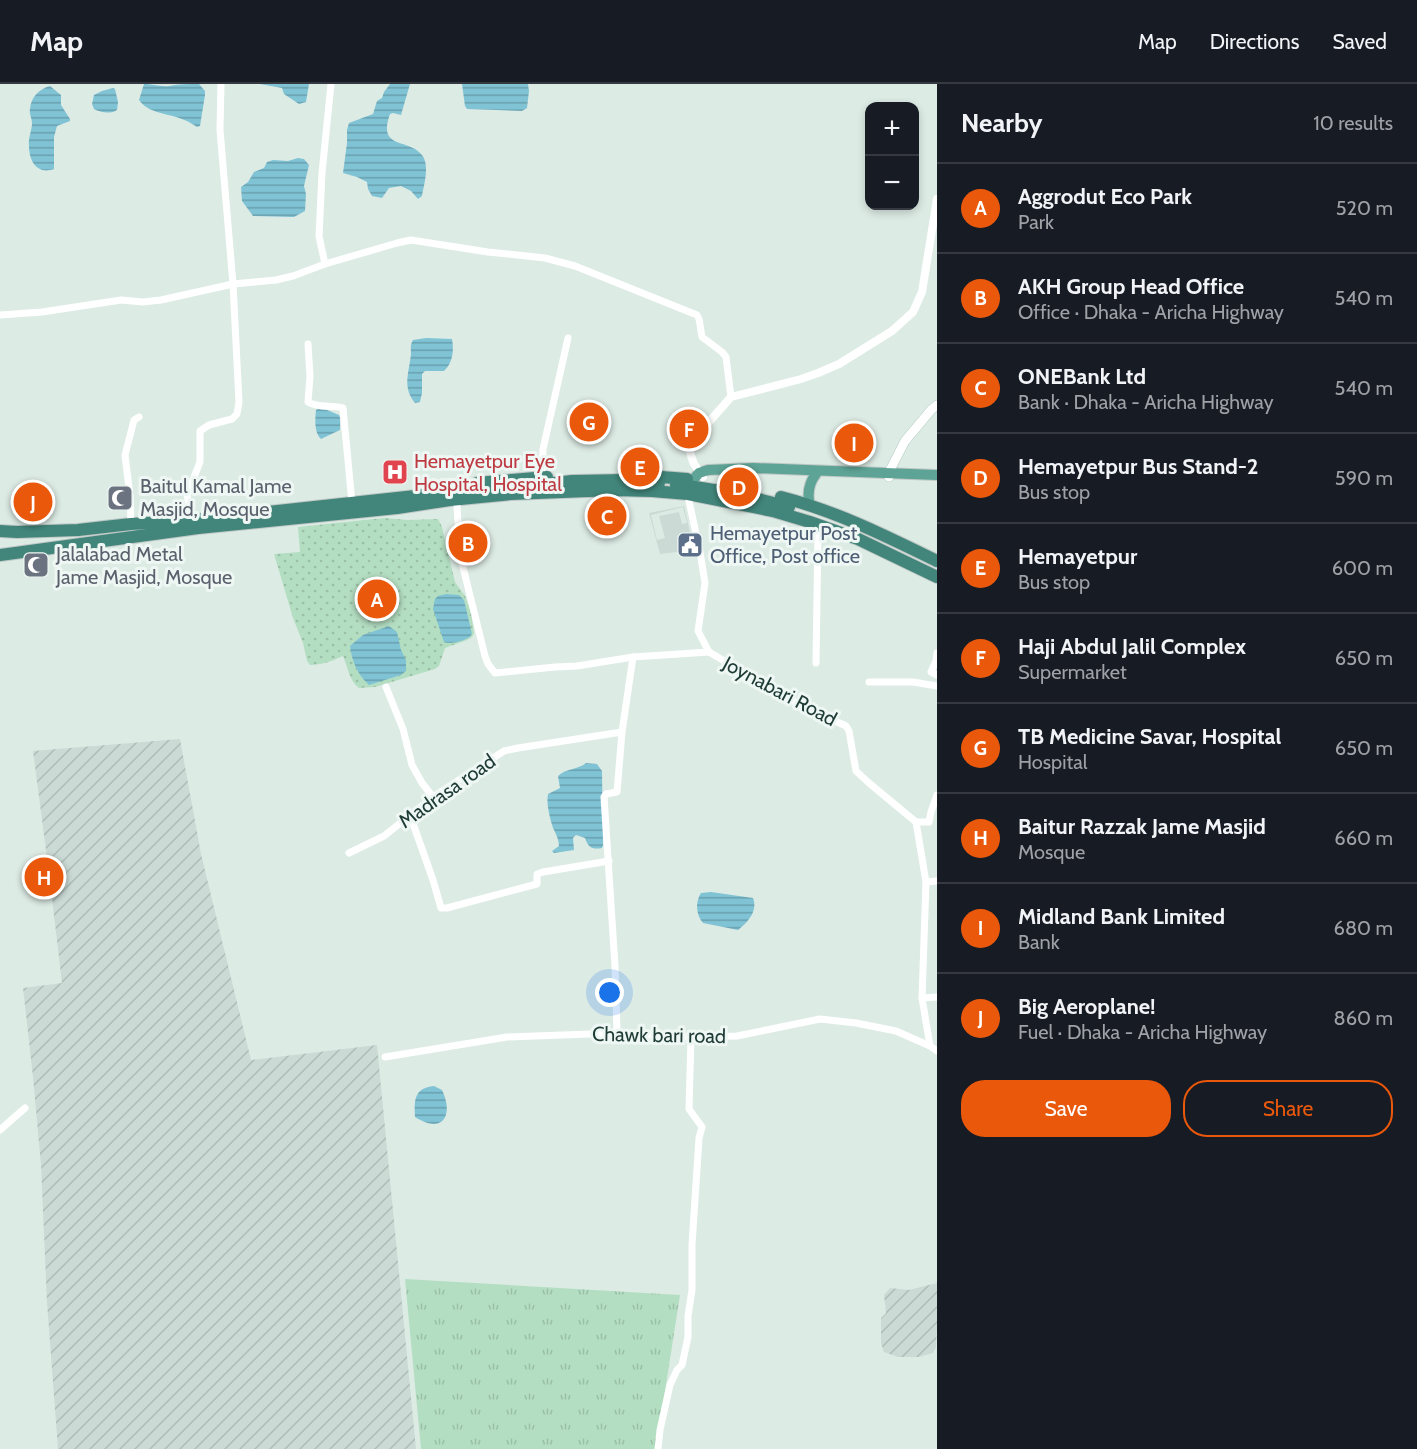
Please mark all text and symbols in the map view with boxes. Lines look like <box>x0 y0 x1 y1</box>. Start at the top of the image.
text: Map <box>30 24 83 58</box>
text: Map <box>1138 29 1177 54</box>
text: Directions <box>1210 29 1299 54</box>
text: Saved <box>1332 29 1387 54</box>
map controls <box>865 102 919 210</box>
button: + <box>865 102 919 156</box>
text: Nearby <box>961 107 1042 139</box>
text: 10 results <box>1313 111 1393 135</box>
button: − <box>865 156 919 210</box>
text: Aggrodut Eco Park <box>1018 183 1192 210</box>
text: A <box>974 196 987 220</box>
text: 520 m <box>1336 196 1393 220</box>
text: Park <box>1018 210 1054 234</box>
text: AKH Group Head Office <box>1018 273 1244 300</box>
text: B <box>974 286 987 310</box>
text: 540 m <box>1335 286 1393 310</box>
text: Office · Dhaka - Aricha Highway <box>1018 300 1284 324</box>
text: ONEBank Ltd <box>1018 363 1146 390</box>
text: C <box>974 376 987 400</box>
text: 540 m <box>1335 376 1393 400</box>
text: Bank · Dhaka - Aricha Highway <box>1018 390 1274 414</box>
pin: G <box>570 400 608 444</box>
pin: F <box>670 406 708 452</box>
pin: I <box>834 420 874 466</box>
pin: E <box>620 444 660 490</box>
place label: Hemayetpur Eye Hospital, Hospital <box>414 449 562 496</box>
text: Hemayetpur Bus Stand-2 <box>1018 453 1258 480</box>
hospital icon: Hemayetpur Eye Hospital, Hospital <box>380 457 410 487</box>
pin: D <box>720 464 758 510</box>
text: D <box>973 466 988 490</box>
text: 590 m <box>1335 466 1393 490</box>
place label: Baitul Kamal Jame Masjid, Mosque <box>140 474 292 521</box>
pin: J <box>14 480 52 524</box>
text: Bus stop <box>1018 480 1090 504</box>
mosque icon: Baitul Kamal Jame Masjid, Mosque <box>105 483 135 513</box>
pin: C <box>588 494 626 538</box>
pin: B <box>448 520 488 566</box>
place label: Hemayetpur Post Office, Post office <box>710 521 860 568</box>
public building icon: Hemayetpur Post Office, Post office <box>675 530 705 560</box>
place label: Jalalabad Metal Jame Masjid, Mosque <box>55 542 232 589</box>
text: Hemayetpur <box>1018 543 1137 570</box>
mosque icon: Jalalabad Metal Jame Masjid, Mosque <box>21 550 51 580</box>
text: E <box>975 556 986 580</box>
text: 600 m <box>1332 556 1393 580</box>
text: Bus stop <box>1018 570 1090 594</box>
pin: A <box>358 576 397 622</box>
text: Haji Abdul Jalil Complex <box>1018 633 1246 660</box>
text: F <box>975 646 986 670</box>
text: 650 m <box>1335 646 1393 670</box>
street label: Joynabari Road <box>718 650 841 731</box>
text: Supermarket <box>1018 660 1127 684</box>
text: TB Medicine Savar, Hospital <box>1018 723 1281 750</box>
text: G <box>974 736 987 760</box>
text: 650 m <box>1335 736 1393 760</box>
street label: Madrasa road <box>394 749 500 833</box>
text: Hospital <box>1018 750 1088 774</box>
text: Baitur Razzak Jame Masjid <box>1018 813 1266 840</box>
text: H <box>973 826 988 850</box>
text: 660 m <box>1334 826 1393 850</box>
text: Mosque <box>1018 840 1085 864</box>
pin: H <box>24 854 63 900</box>
text: Midland Bank Limited <box>1018 903 1225 930</box>
text: I <box>978 916 983 940</box>
text: 680 m <box>1334 916 1393 940</box>
text: Bank <box>1018 930 1060 954</box>
your location <box>595 978 624 1007</box>
text: Big Aeroplane! <box>1018 993 1156 1020</box>
text: J <box>978 1006 983 1030</box>
text: 860 m <box>1334 1006 1393 1030</box>
text: Fuel · Dhaka - Aricha Highway <box>1018 1020 1267 1044</box>
street label: Chawk bari road <box>592 1022 726 1048</box>
button: Save <box>961 1080 1171 1137</box>
button: Share <box>1183 1080 1393 1137</box>

